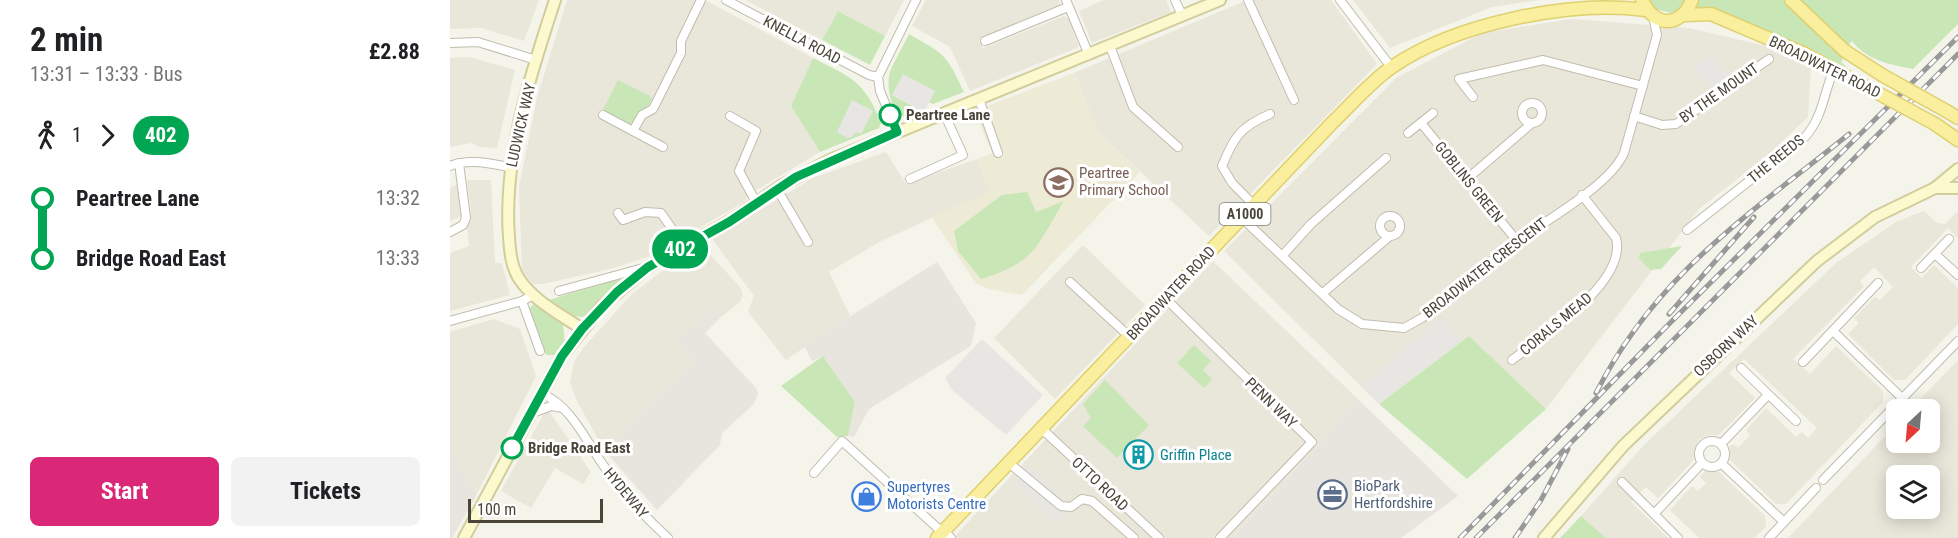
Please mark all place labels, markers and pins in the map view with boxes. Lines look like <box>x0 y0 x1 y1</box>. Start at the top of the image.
marker: Peartree Lane <box>879 104 901 126</box>
place label: Peartree Lane <box>906 106 990 124</box>
place label: Peartree Primary School <box>1079 164 1169 199</box>
school or university icon: Peartree Primary School <box>1042 166 1074 198</box>
marker: Bridge Road East <box>501 437 523 459</box>
place label: Bridge Road East <box>528 439 631 457</box>
building icon: Griffin Place <box>1123 439 1155 471</box>
place label: Griffin Place <box>1160 446 1232 464</box>
place label: BioPark Hertfordshire <box>1354 477 1433 512</box>
place label: Supertyres Motorists Centre <box>887 478 986 513</box>
office icon: BioPark Hertfordshire <box>1317 479 1349 511</box>
shop icon: Supertyres Motorists Centre <box>850 480 882 512</box>

